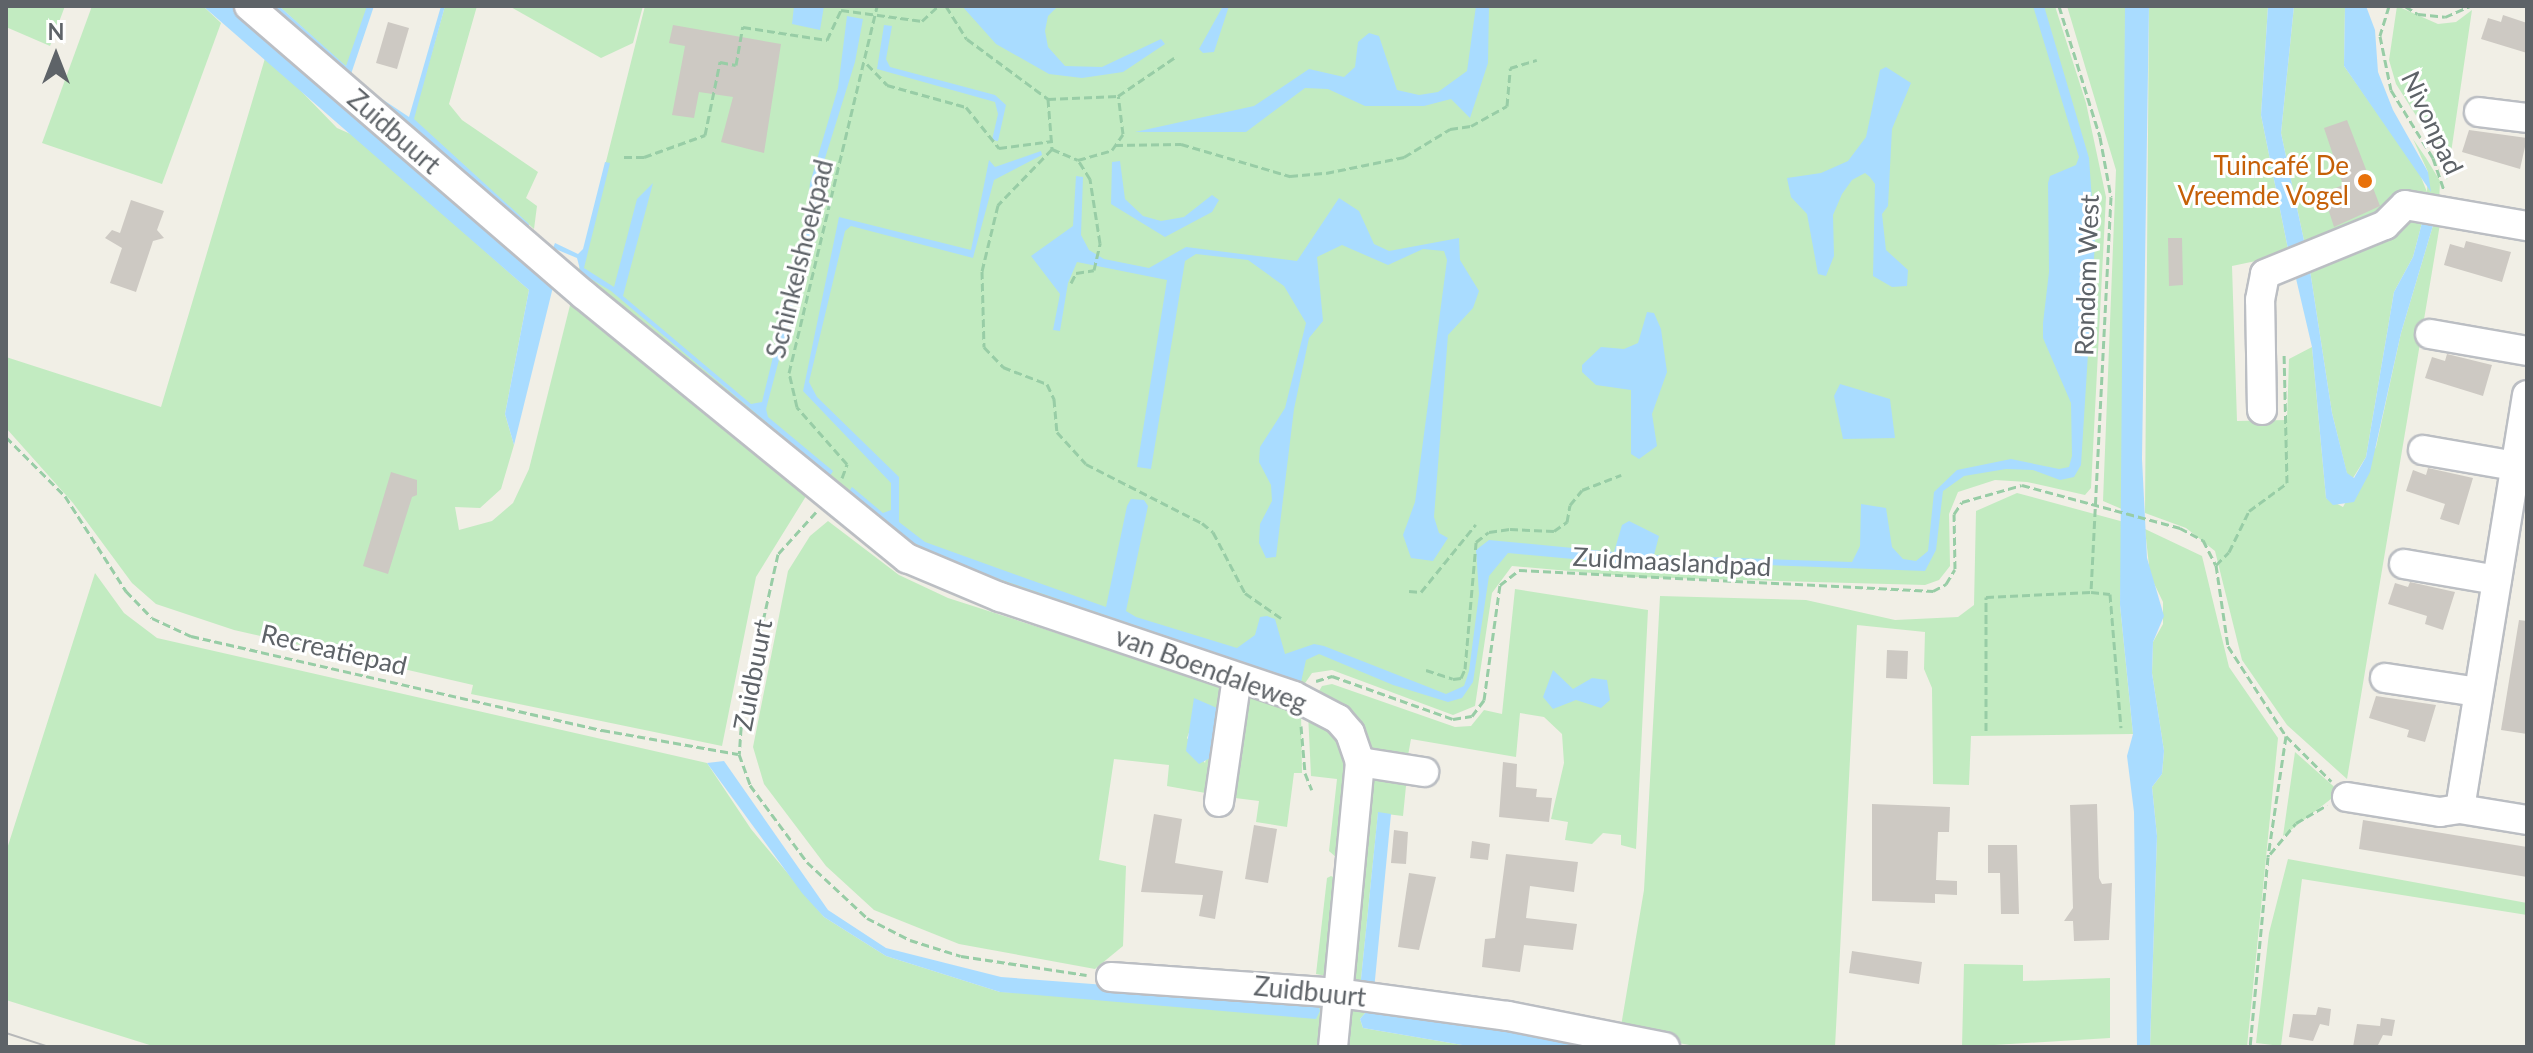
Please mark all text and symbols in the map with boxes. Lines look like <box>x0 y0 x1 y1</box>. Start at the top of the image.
north arrow <box>16 16 96 96</box>
text: N <box>48 18 64 45</box>
street label: Nivonpad <box>2395 66 2469 180</box>
street label: Zuidbuurt <box>341 83 447 181</box>
place label: Tuincafé De Vreemde Vogel <box>2177 150 2349 212</box>
street label: Schinkelshoekpad <box>760 156 840 362</box>
marker: Tuincafé De Vreemde Vogel <box>2356 172 2374 190</box>
street label: Rondom West <box>2069 194 2105 356</box>
street label: Zuidmaaslandpad <box>1572 541 1772 583</box>
street label: Zuidbuurt <box>727 617 779 733</box>
street label: Recreatiepad <box>258 618 410 682</box>
street label: van Boendaleweg <box>1111 621 1311 719</box>
street label: Zuidbuurt <box>1252 971 1368 1013</box>

